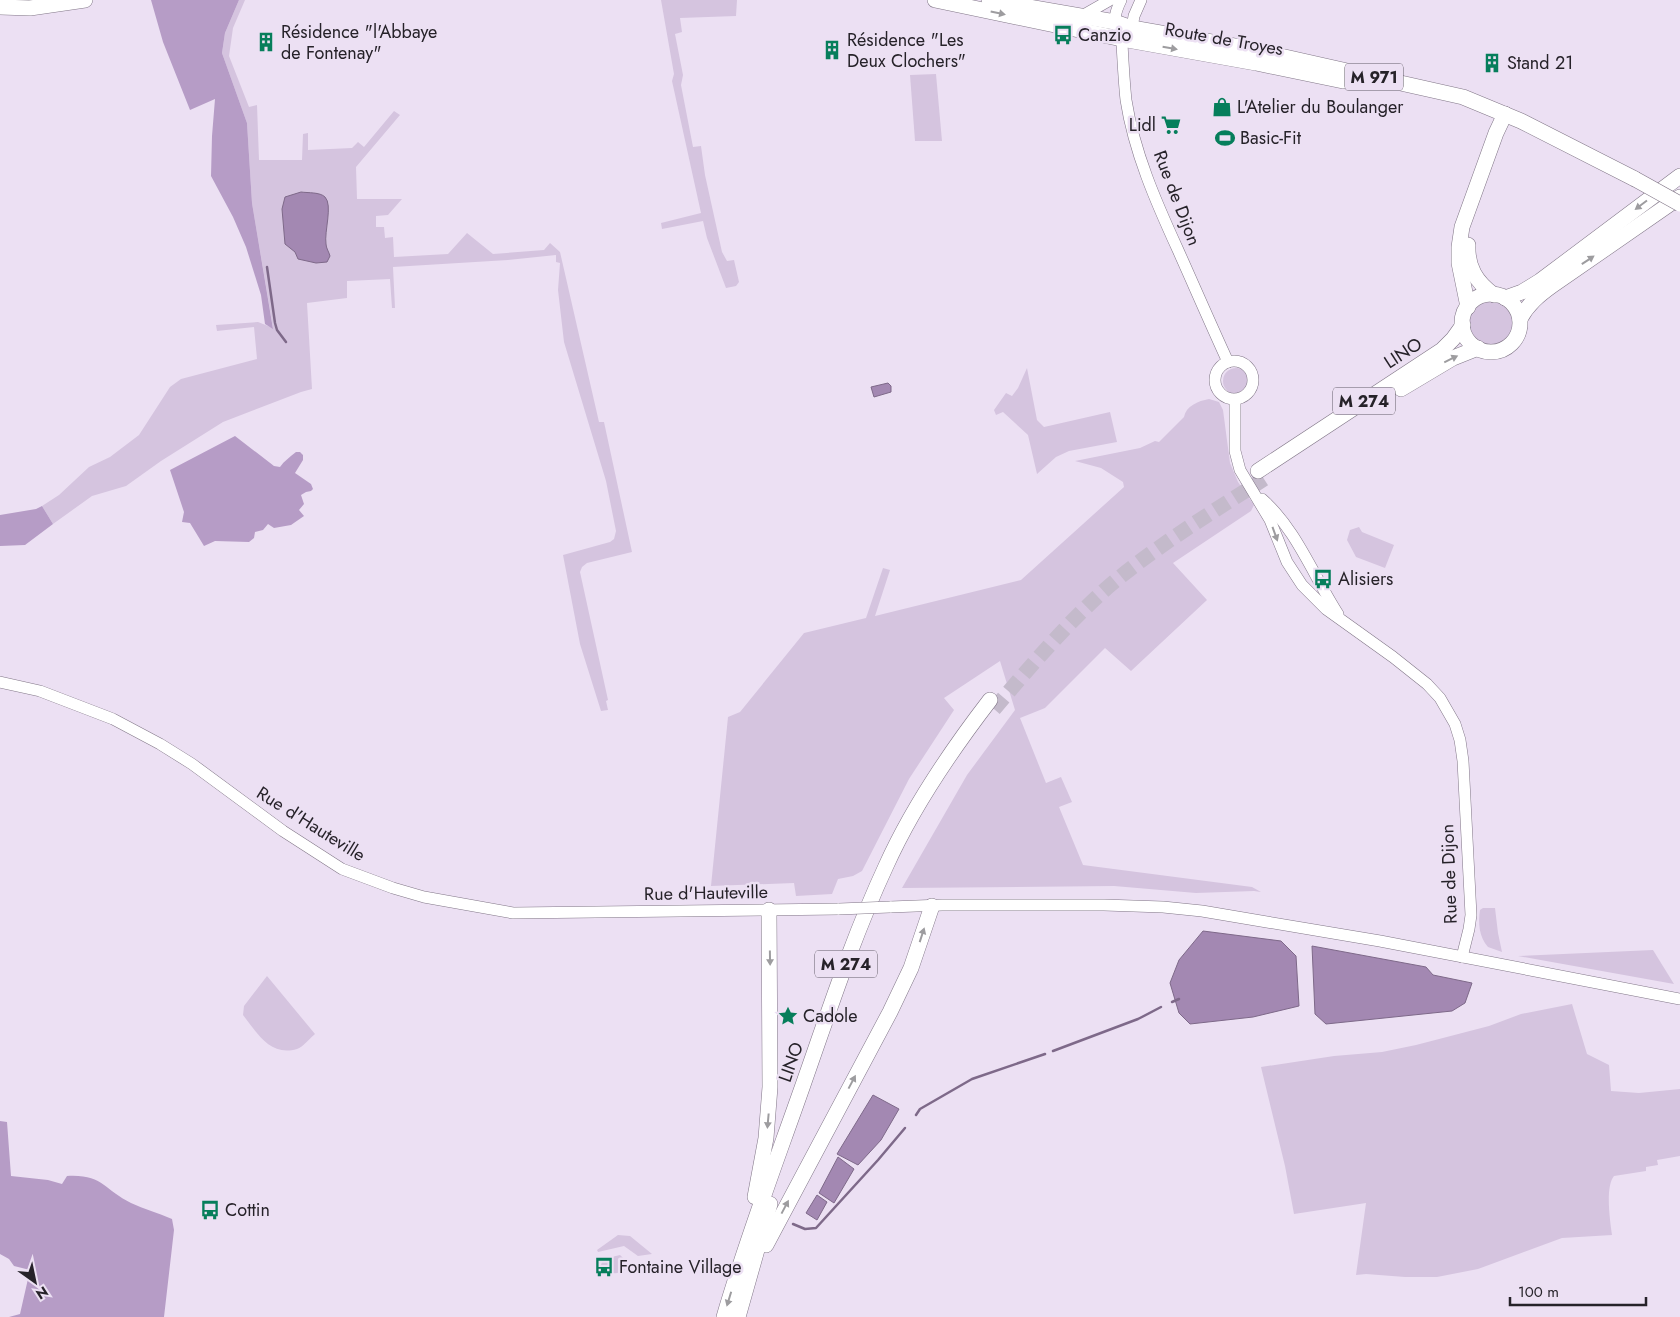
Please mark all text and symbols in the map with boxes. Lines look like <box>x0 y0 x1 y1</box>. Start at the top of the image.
one-way arrow <box>991 10 1007 18</box>
street label: Route de Troyes <box>1163 16 1285 62</box>
place label: Résidence "l'Abbaye de Fontenay" <box>281 19 437 66</box>
place label: Canzio <box>1078 22 1131 48</box>
bus stop icon: Canzio <box>1052 24 1074 46</box>
place label: Résidence "Les Deux Clochers" <box>847 27 966 74</box>
building icon: Résidence "l'Abbaye de Fontenay" <box>255 31 277 53</box>
building icon: Résidence "Les Deux Clochers" <box>821 39 843 61</box>
one-way arrow <box>1162 44 1178 52</box>
place label: Stand 21 <box>1507 50 1573 76</box>
building icon: Stand 21 <box>1481 52 1503 74</box>
road number: M 971 <box>1345 64 1403 90</box>
place label: L'Atelier du Boulanger <box>1237 94 1404 120</box>
shop icon: L'Atelier du Boulanger <box>1211 96 1233 118</box>
place label: Lidl <box>1129 112 1156 138</box>
supermarket icon: Lidl <box>1160 114 1182 136</box>
place label: Basic-Fit <box>1240 125 1302 151</box>
sports icon: Basic-Fit <box>1214 127 1236 149</box>
street label: Rue de Dijon <box>1147 147 1207 249</box>
one-way arrow <box>1634 200 1648 210</box>
one-way arrow <box>1582 255 1595 265</box>
street label: LINO <box>1379 331 1427 375</box>
one-way arrow <box>1444 355 1458 363</box>
road number: M 274 <box>1333 388 1395 414</box>
one-way arrow <box>1272 526 1279 541</box>
place label: Alisiers <box>1338 566 1393 592</box>
bus stop icon: Alisiers <box>1312 568 1334 590</box>
street label: Rue d'Hauteville <box>252 780 370 868</box>
street label: Rue de Dijon <box>1434 824 1464 924</box>
street label: Rue d'Hauteville <box>644 879 768 907</box>
one-way arrow <box>919 928 926 943</box>
one-way arrow <box>766 951 774 967</box>
road number: M 274 <box>815 951 877 978</box>
place label: Cadole <box>803 1003 858 1029</box>
place icon: Cadole <box>777 1005 799 1027</box>
street label: LINO <box>772 1039 810 1085</box>
one-way arrow <box>848 1075 856 1089</box>
one-way arrow <box>763 1113 771 1129</box>
place label: Cottin <box>225 1197 270 1223</box>
bus stop icon: Cottin <box>199 1199 221 1221</box>
one-way arrow <box>781 1199 789 1214</box>
place label: Fontaine Village <box>619 1254 742 1280</box>
bus stop icon: Fontaine Village <box>593 1256 615 1278</box>
north arrow <box>10 1257 60 1307</box>
scale bar <box>1510 1274 1646 1306</box>
text: N <box>32 1281 52 1304</box>
text: 100 m <box>1518 1281 1559 1303</box>
one-way arrow <box>724 1292 732 1307</box>

